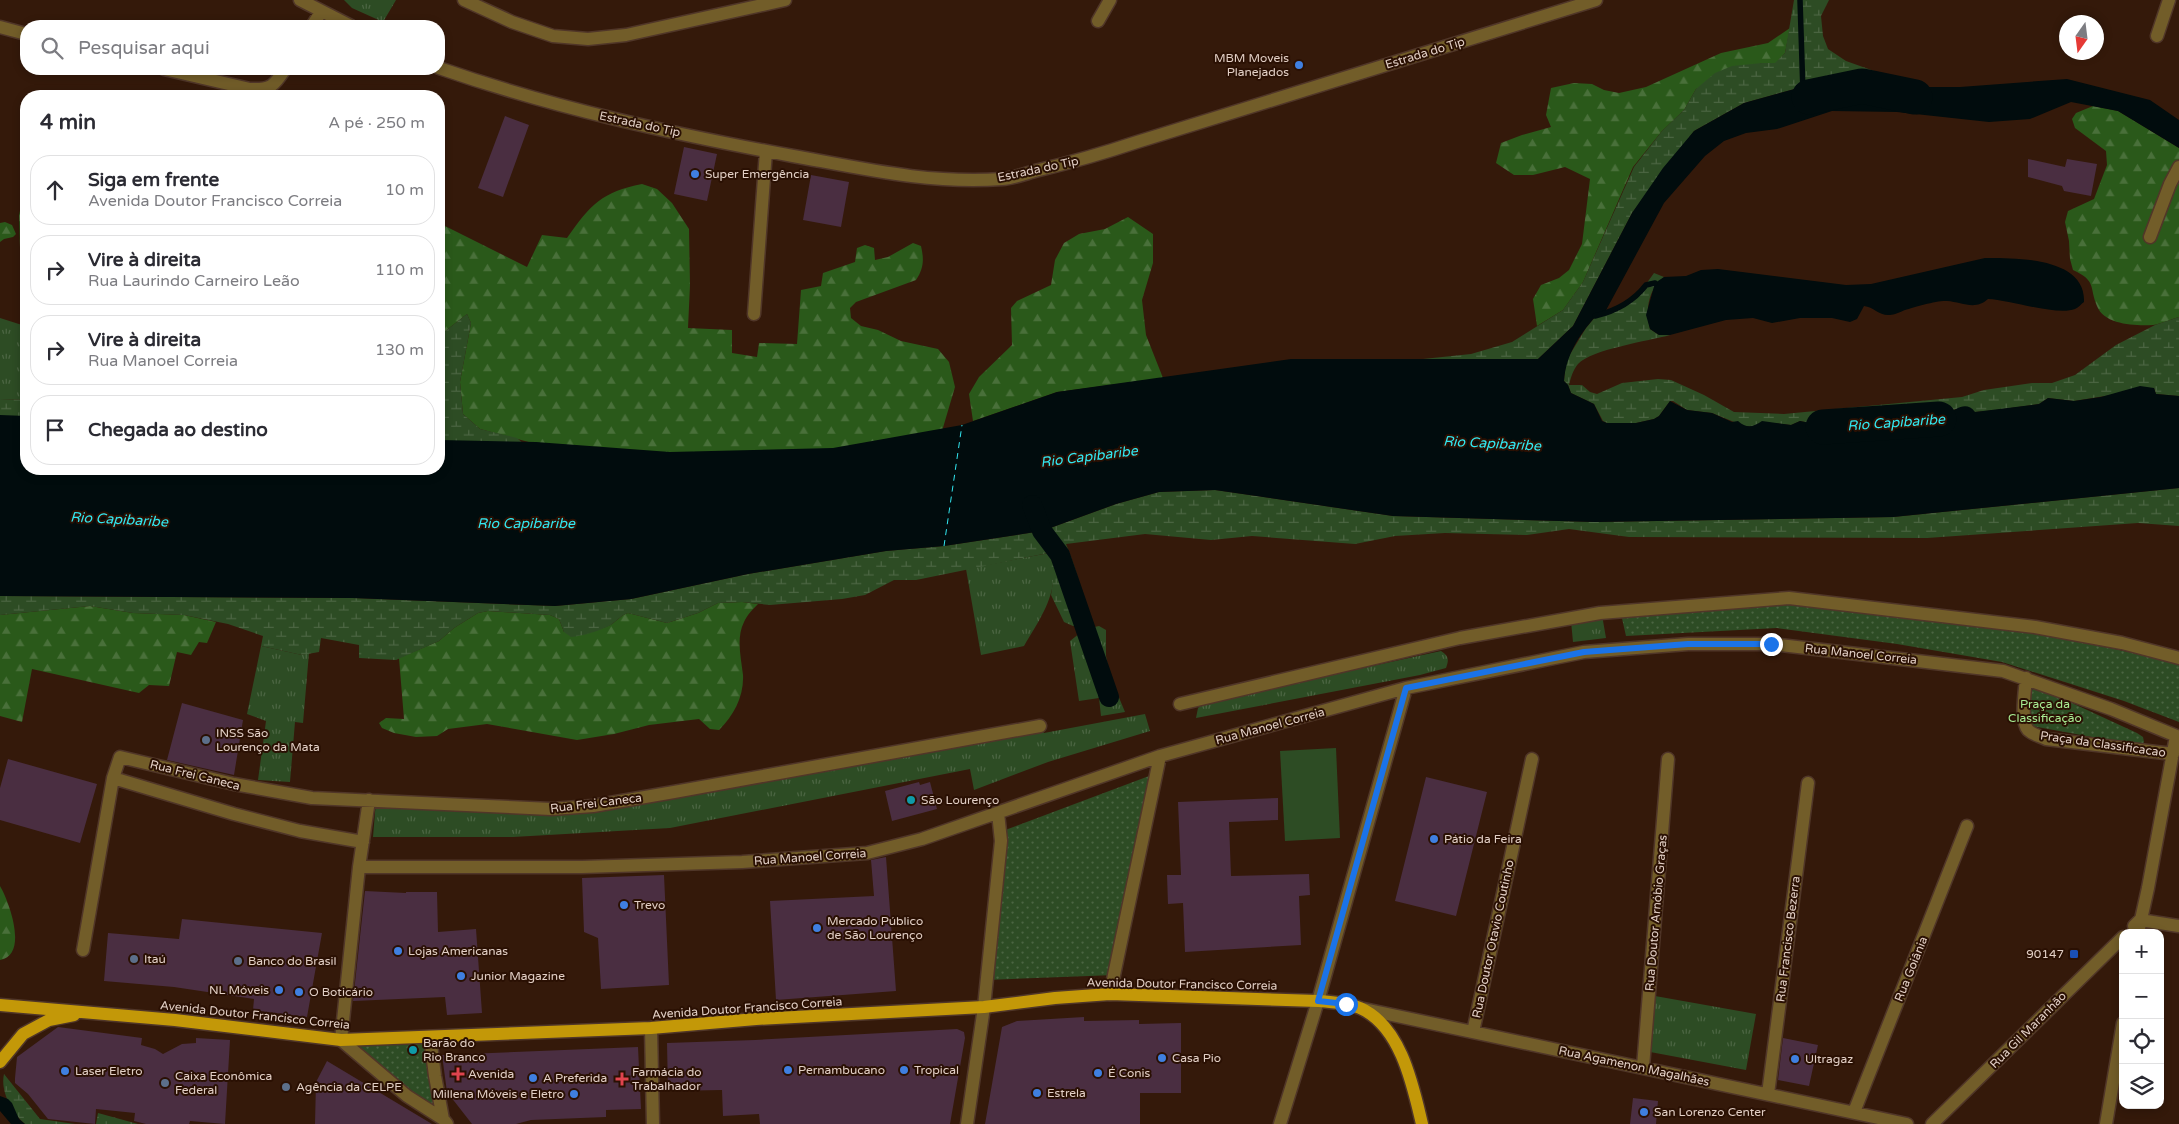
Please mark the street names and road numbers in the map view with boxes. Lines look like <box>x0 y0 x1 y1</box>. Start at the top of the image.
street label: Estrada do Tip <box>1384 34 1466 72</box>
street label: Estrada do Tip <box>598 109 682 139</box>
street label: Estrada do Tip <box>996 154 1080 184</box>
street label: Rua Manoel Correia <box>1804 641 1918 667</box>
street label: Rua Manoel Correia <box>1214 705 1326 747</box>
street label: Praça da Classificacao <box>2039 728 2167 760</box>
street label: Rua Frei Caneca <box>149 757 241 793</box>
street label: Rua Frei Caneca <box>549 790 643 816</box>
street label: Rua Doutor Arnóbio Graças <box>1642 834 1670 992</box>
street label: Rua Manoel Correia <box>753 846 867 868</box>
street label: Rua Doutor Otavio Coutinho <box>1469 859 1517 1019</box>
street label: Rua Francisco Bezerra <box>1773 875 1803 1003</box>
street label: Rua Goiânia <box>1892 934 1930 1004</box>
street label: Avenida Doutor Francisco Correia <box>1087 975 1277 993</box>
street label: Rua Gil Maranhão <box>1987 989 2069 1071</box>
street label: Avenida Doutor Francisco Correia <box>651 994 843 1022</box>
street label: Avenida Doutor Francisco Correia <box>159 998 351 1032</box>
street label: Rua Agamenon Magalhães <box>1557 1043 1711 1089</box>

